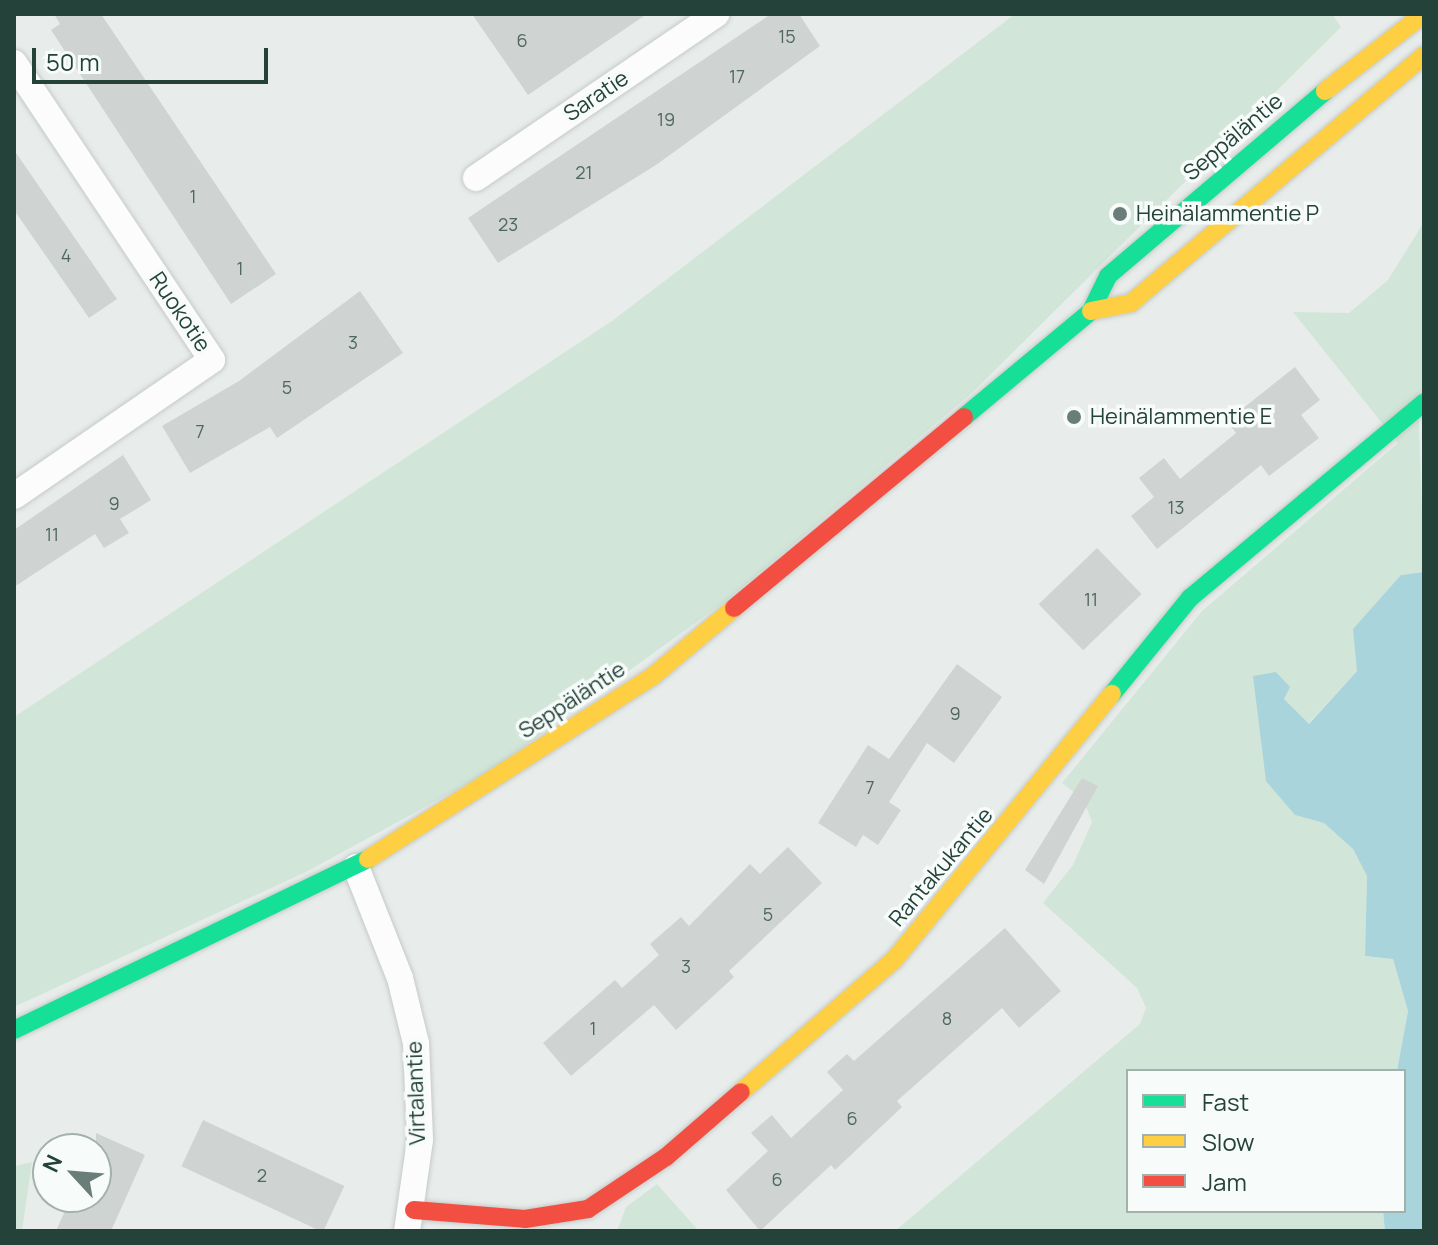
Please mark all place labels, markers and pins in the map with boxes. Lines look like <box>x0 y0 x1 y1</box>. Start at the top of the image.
place label: Heinälammentie P <box>1136 201 1319 227</box>
marker: Heinälammentie P <box>1111 205 1129 223</box>
place label: Heinälammentie E <box>1090 404 1272 430</box>
marker: Heinälammentie E <box>1065 408 1083 426</box>

